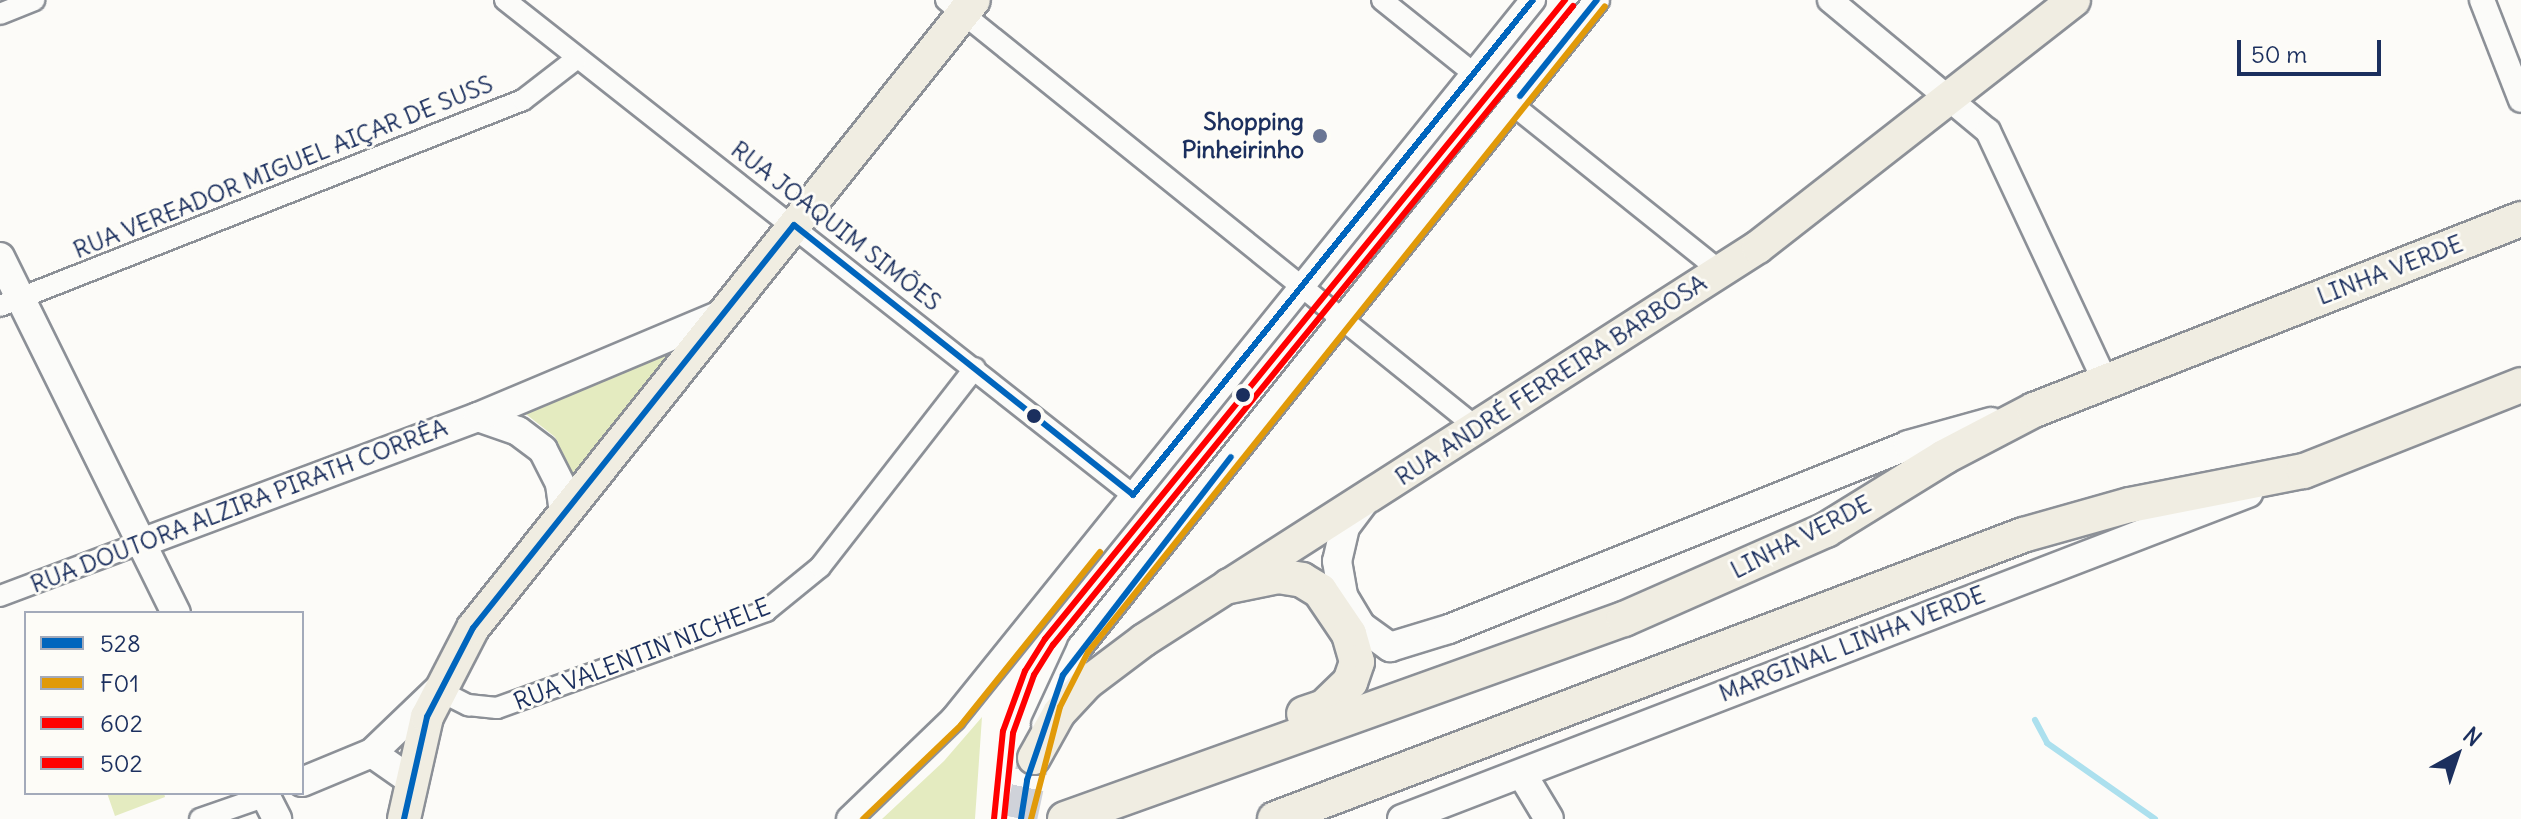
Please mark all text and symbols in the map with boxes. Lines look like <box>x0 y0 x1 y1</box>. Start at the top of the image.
scale bar <box>2241 24 2385 74</box>
text: 50 m <box>2251 39 2307 69</box>
street label: RUA VEREADOR MIGUEL AIÇAR DE SUSS <box>69 69 497 265</box>
place label: Shopping Pinheirinho <box>1182 108 1304 164</box>
marker: Shopping Pinheirinho <box>1311 127 1329 145</box>
street label: RUA JOAQUIM SIMÕES <box>725 135 947 317</box>
street label: LINHA VERDE <box>2313 229 2467 311</box>
street label: RUA ANDRÉ FERREIRA BARBOSA <box>1390 268 1712 492</box>
unlabelled marker <box>1235 387 1251 403</box>
unlabelled marker <box>1026 408 1042 424</box>
street label: RUA DOUTORA ALZIRA PIRATH CORRÊA <box>26 413 452 599</box>
street label: LINHA VERDE <box>1726 489 1876 585</box>
street label: MARGINAL LINHA VERDE <box>1715 580 1989 708</box>
street label: RUA VALENTIN NICHELE <box>510 592 774 716</box>
legend <box>24 611 304 795</box>
text: 528 <box>100 628 141 658</box>
text: F01 <box>100 668 139 698</box>
text: 602 <box>100 708 143 738</box>
north arrow <box>2417 715 2497 795</box>
text: N <box>2458 721 2487 752</box>
text: 502 <box>100 748 143 778</box>

